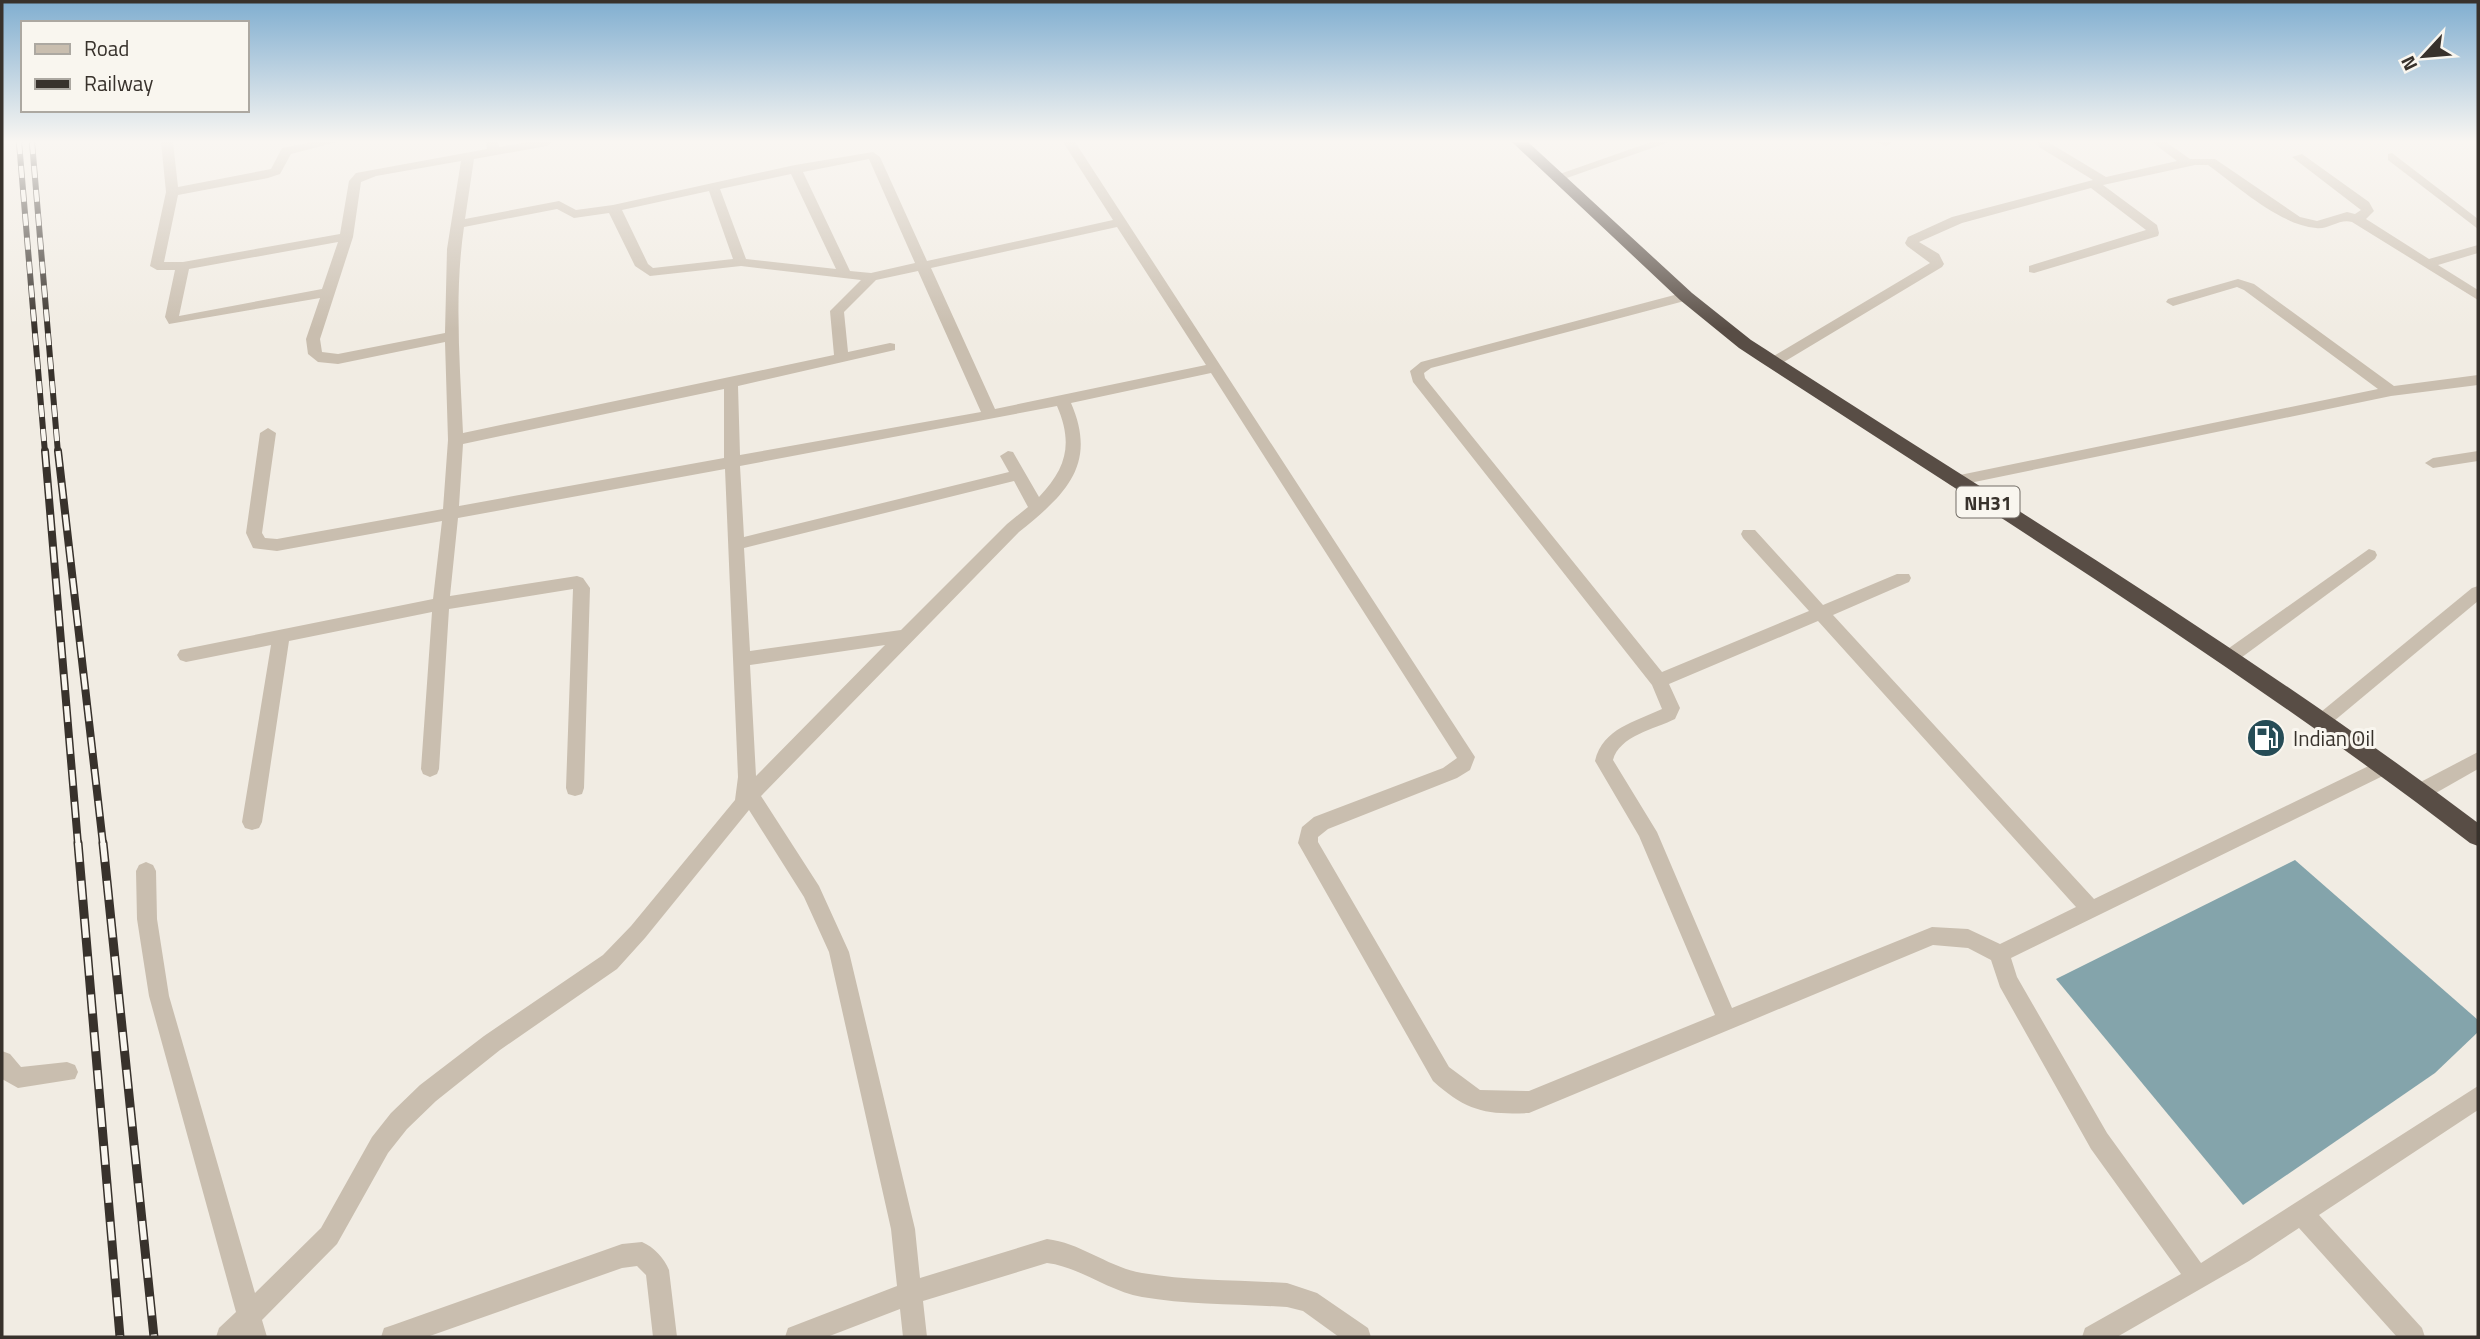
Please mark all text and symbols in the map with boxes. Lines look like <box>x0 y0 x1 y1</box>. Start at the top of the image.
legend <box>21 21 248 112</box>
north arrow <box>2389 21 2459 91</box>
text: Road <box>84 32 129 64</box>
text: N <box>2392 51 2424 76</box>
text: Railway <box>84 67 153 99</box>
road number: NH31 <box>1956 486 2020 517</box>
fuel station icon: Indian Oil <box>2245 717 2287 759</box>
place label: Indian Oil <box>2293 722 2375 754</box>

